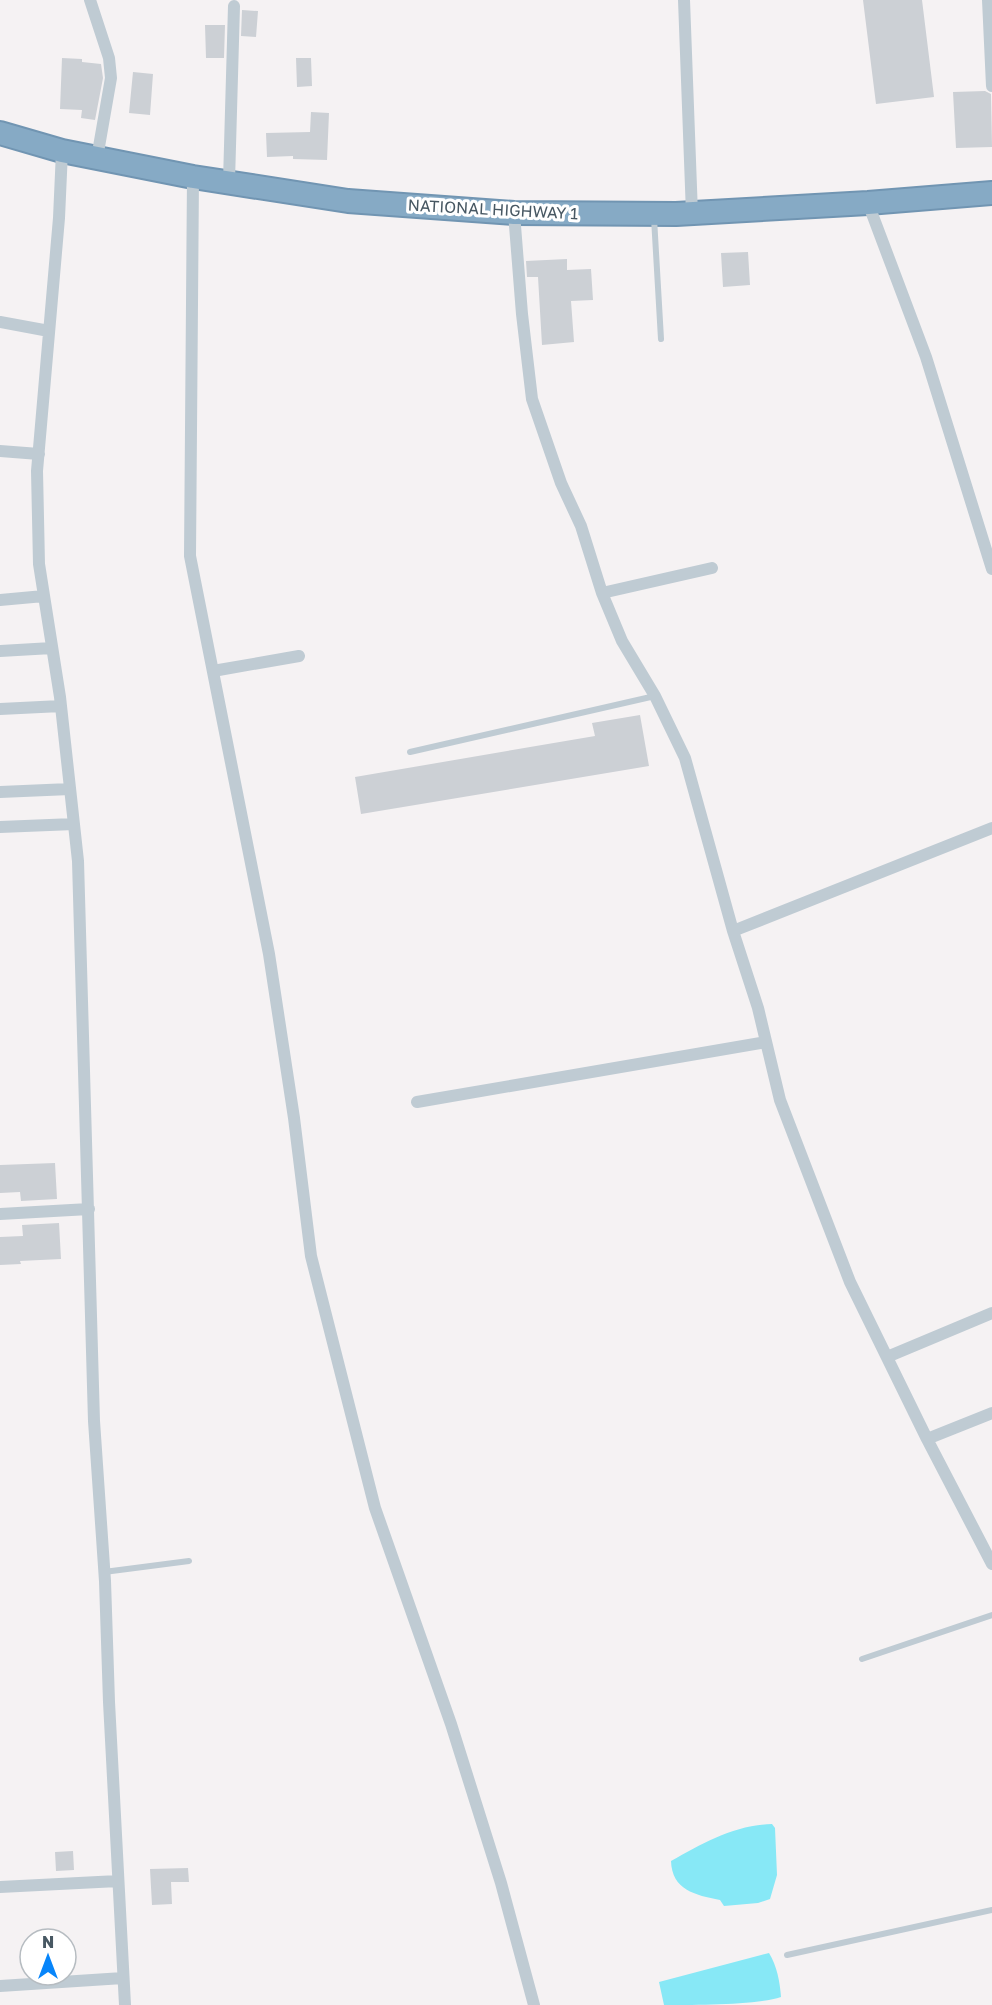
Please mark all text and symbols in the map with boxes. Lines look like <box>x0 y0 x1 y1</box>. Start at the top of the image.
street label: NATIONAL HIGHWAY 1 <box>407 195 579 223</box>
north arrow <box>18 1927 78 1987</box>
text: N <box>42 1932 54 1952</box>

